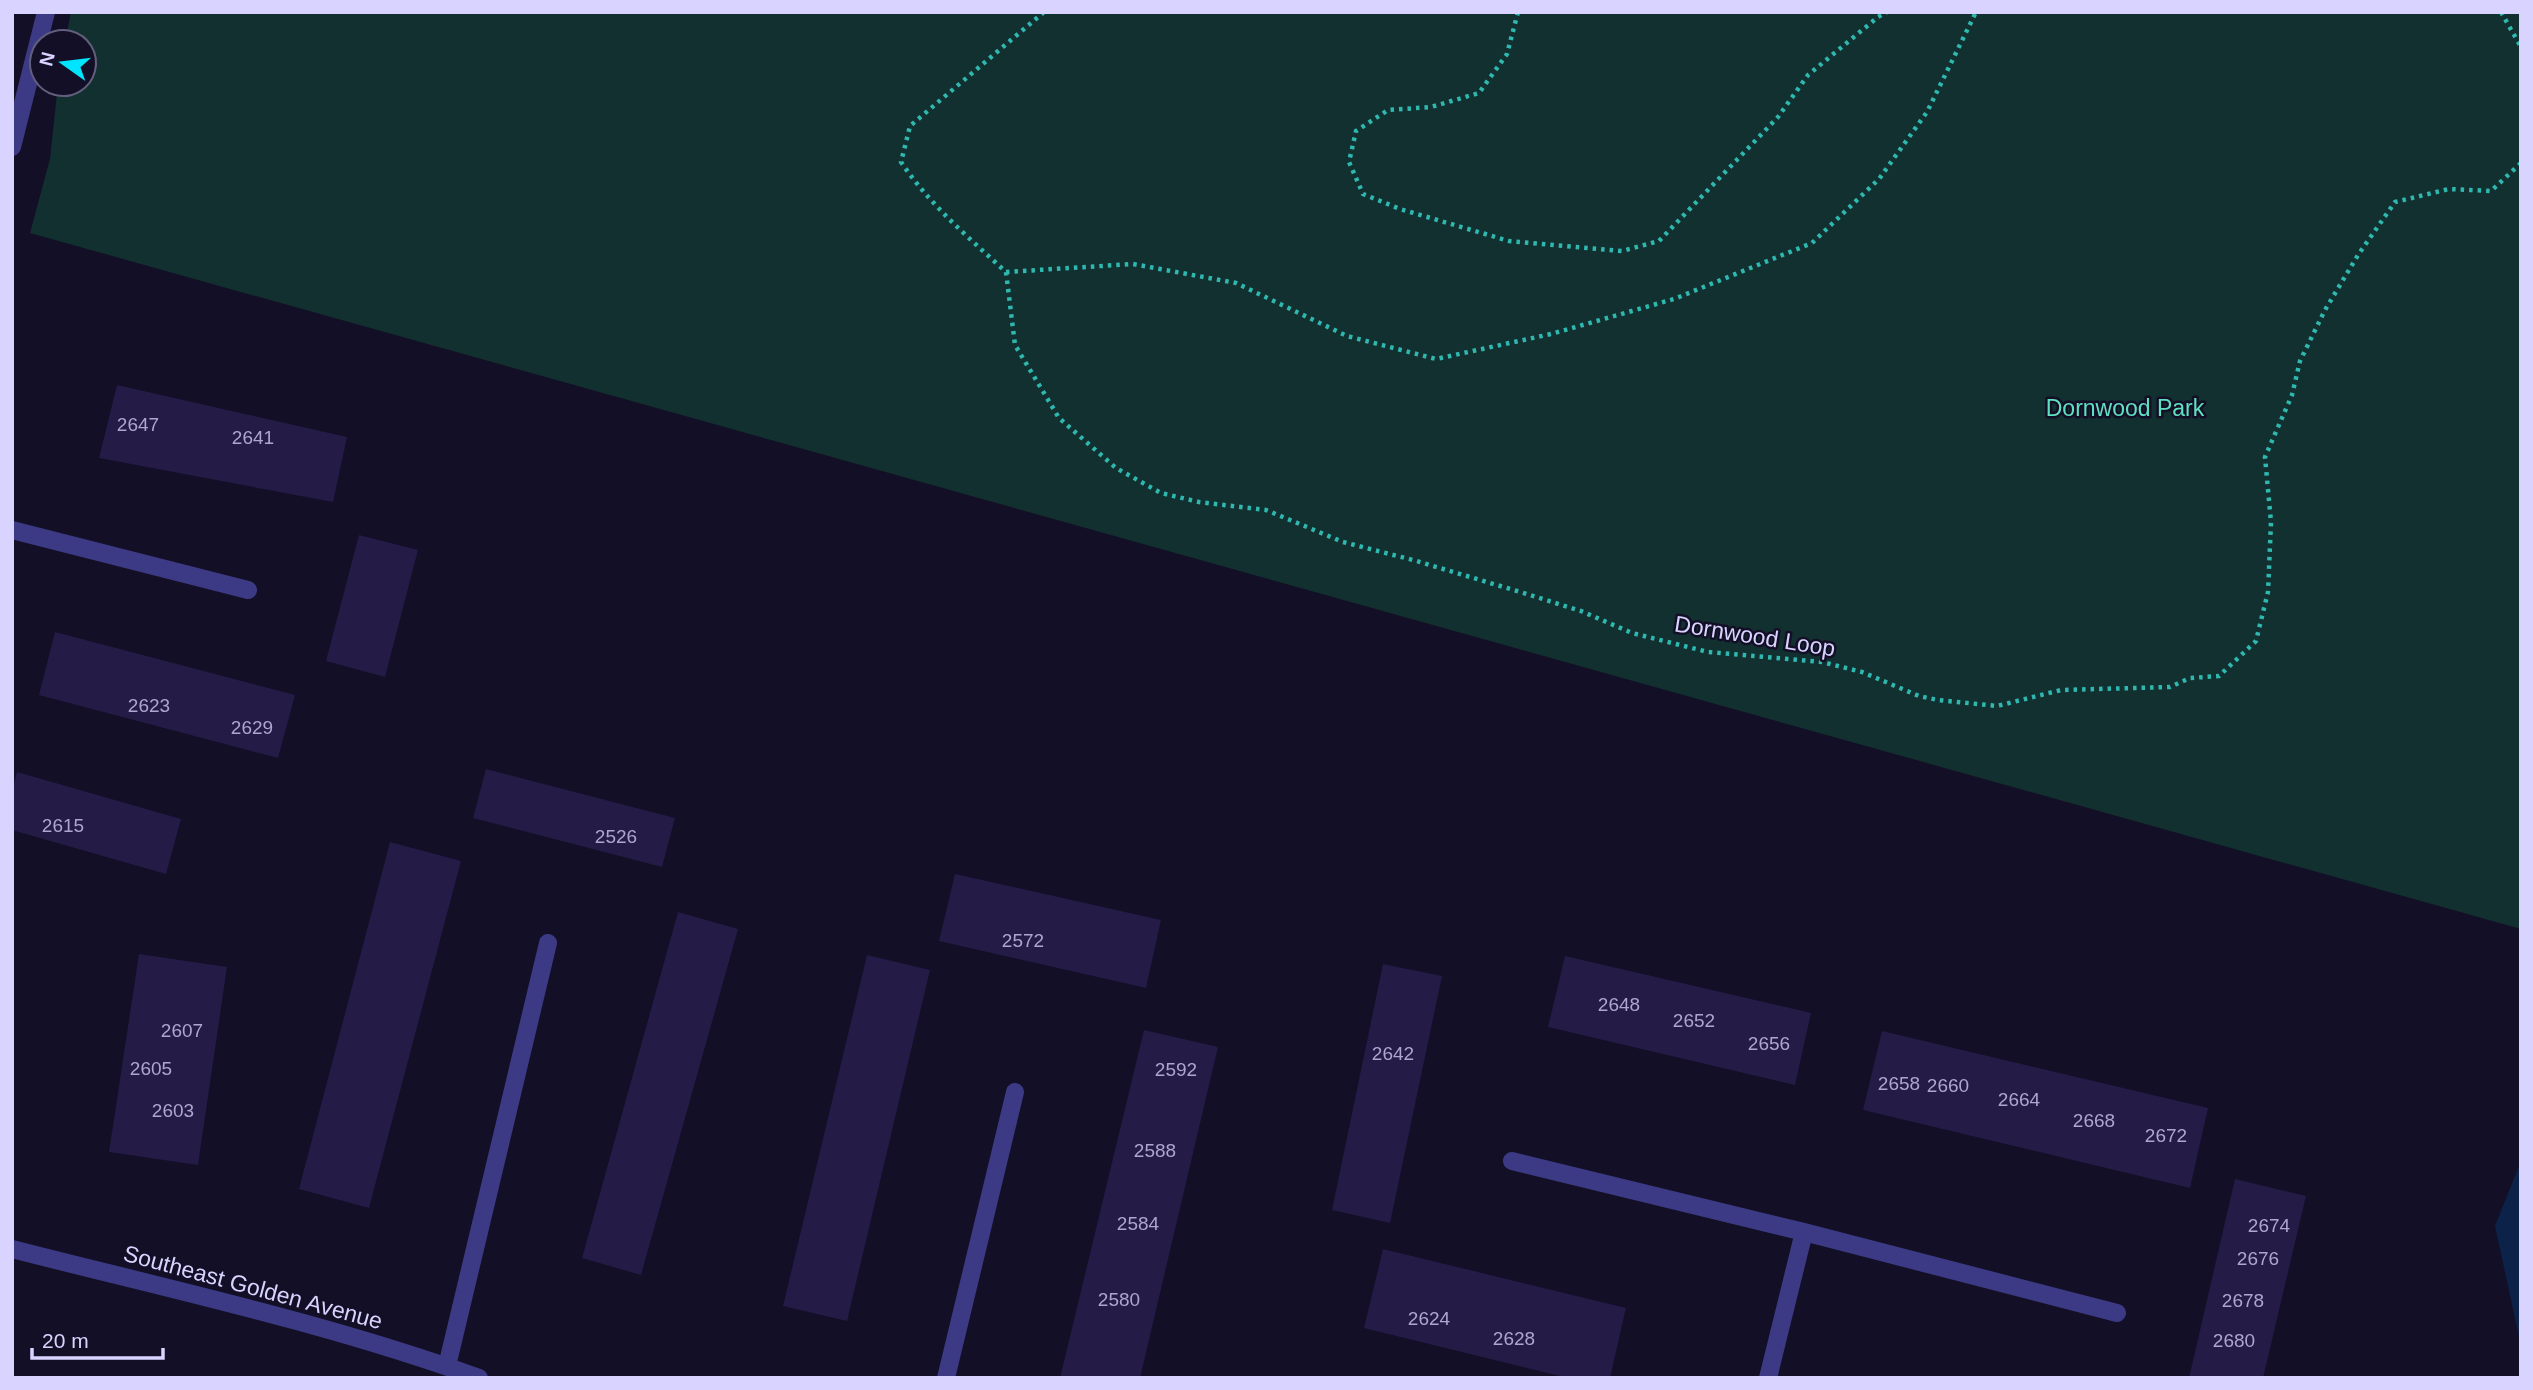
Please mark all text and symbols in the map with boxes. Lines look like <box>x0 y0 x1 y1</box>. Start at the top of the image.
north arrow <box>28 28 98 98</box>
text: N <box>35 50 59 68</box>
park label: Dornwood Park <box>2046 395 2205 421</box>
house number: 2647 <box>117 414 159 435</box>
house number: 2641 <box>232 427 274 448</box>
street label: Dornwood Loop <box>1673 610 1837 662</box>
house number: 2623 <box>128 695 170 716</box>
house number: 2629 <box>231 717 273 738</box>
house number: 2615 <box>42 815 84 836</box>
house number: 2526 <box>595 826 637 847</box>
house number: 2572 <box>1002 930 1044 951</box>
house number: 2648 <box>1598 994 1640 1015</box>
house number: 2652 <box>1673 1010 1715 1031</box>
house number: 2607 <box>161 1020 203 1041</box>
house number: 2656 <box>1748 1033 1790 1054</box>
house number: 2642 <box>1372 1043 1414 1064</box>
house number: 2605 <box>130 1058 172 1079</box>
house number: 2592 <box>1155 1059 1197 1080</box>
house number: 2658 <box>1878 1073 1920 1094</box>
house number: 2660 <box>1927 1075 1969 1096</box>
house number: 2664 <box>1998 1089 2041 1110</box>
house number: 2603 <box>152 1100 194 1121</box>
house number: 2668 <box>2073 1110 2115 1131</box>
house number: 2672 <box>2145 1125 2187 1146</box>
house number: 2588 <box>1134 1140 1176 1161</box>
house number: 2584 <box>1117 1213 1160 1234</box>
house number: 2674 <box>2248 1215 2291 1236</box>
street label: Southeast Golden Avenue <box>121 1240 385 1334</box>
house number: 2676 <box>2237 1248 2279 1269</box>
house number: 2580 <box>1098 1289 1140 1310</box>
house number: 2678 <box>2222 1290 2264 1311</box>
house number: 2624 <box>1408 1308 1451 1329</box>
scale bar <box>32 1316 163 1360</box>
house number: 2628 <box>1493 1328 1535 1349</box>
text: 20 m <box>42 1329 89 1352</box>
house number: 2680 <box>2213 1330 2255 1351</box>

